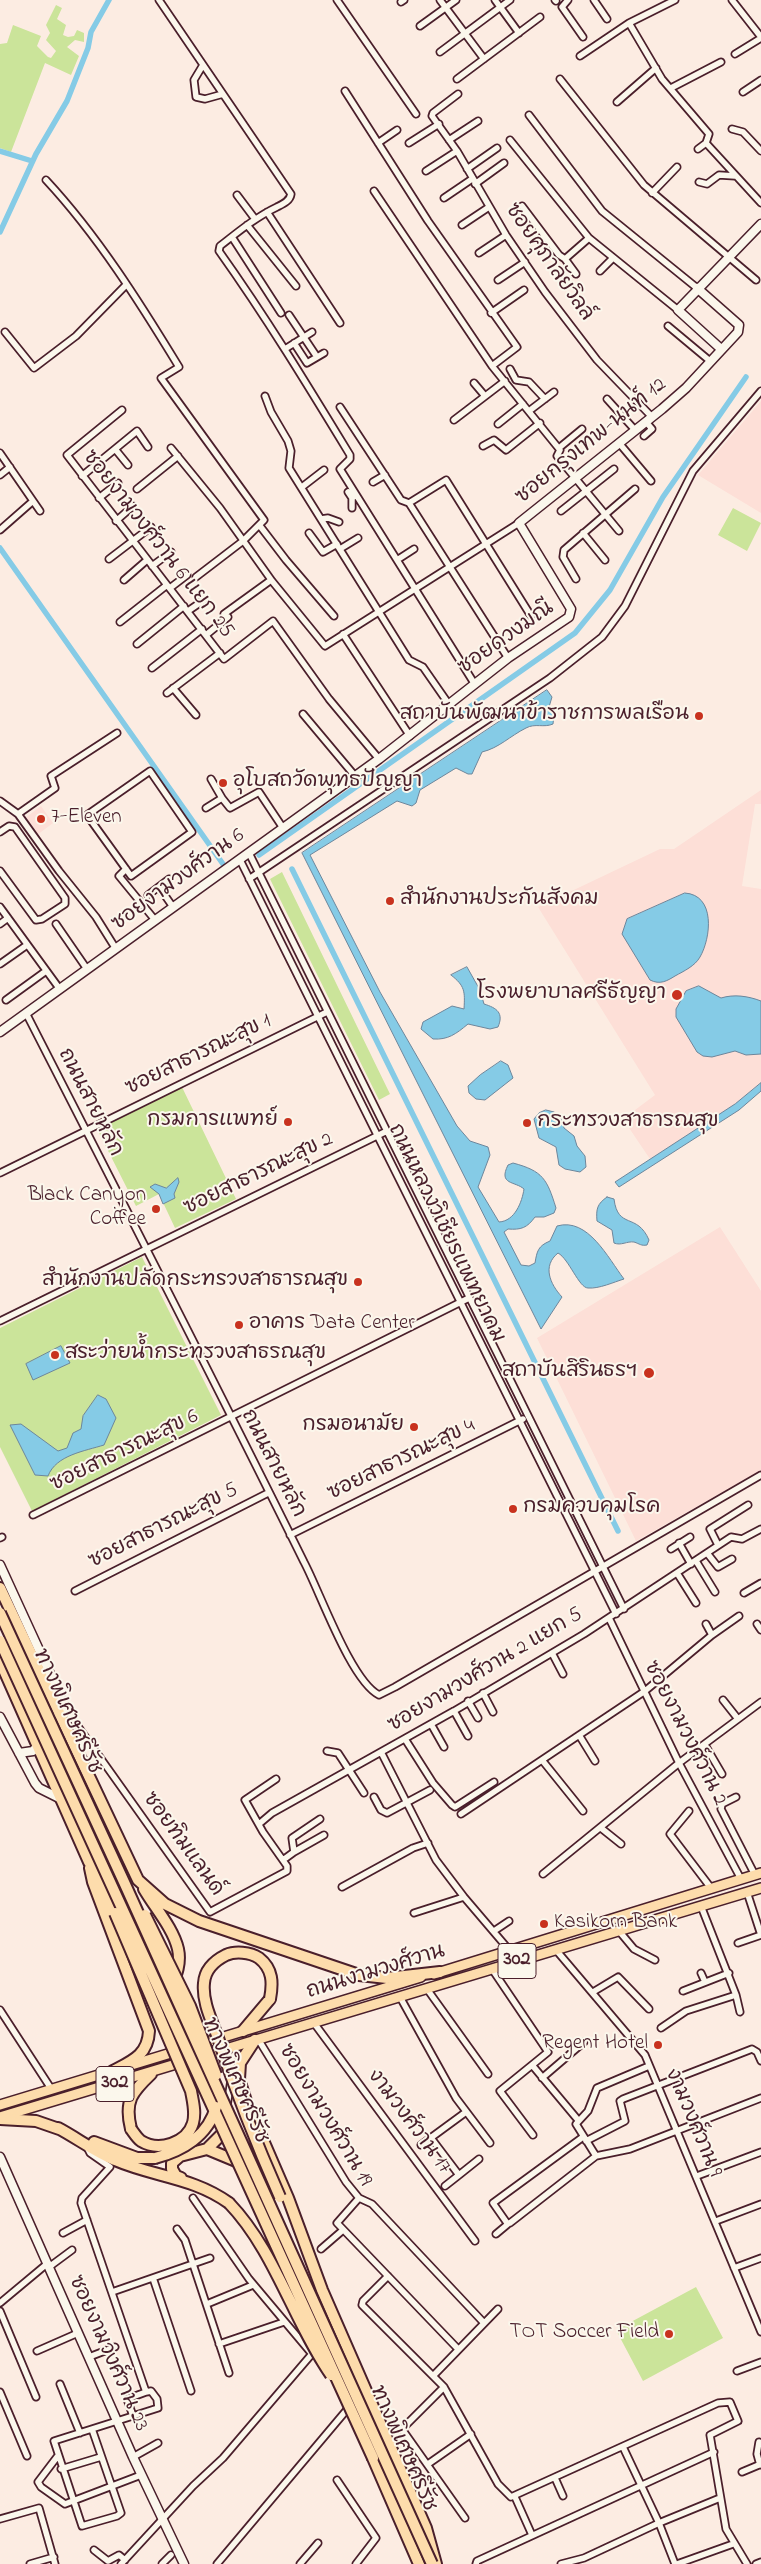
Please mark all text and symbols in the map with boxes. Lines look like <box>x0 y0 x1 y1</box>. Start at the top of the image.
street label: ซอยศุภาลัยวิลล์ <box>498 199 598 327</box>
street label: ซอยกรุงเทพ-นนท์ 12 <box>512 374 672 510</box>
street label: ซอยงามวงศ์วาน 6 แยก 25 <box>76 446 238 644</box>
street label: ซอยดวงมณี <box>454 597 560 681</box>
place label: สถาบันพัฒนาข้าราชการพลเรือน <box>400 703 689 729</box>
marker: สถาบันพัฒนาข้าราชการพลเรือน <box>693 710 705 722</box>
place label: อุโบสถวัดพุทธปัญญา <box>233 770 422 796</box>
marker: อุโบสถวัดพุทธปัญญา <box>217 777 229 789</box>
place label: 7-Eleven <box>51 806 122 832</box>
marker: 7-Eleven <box>35 813 47 825</box>
street label: ซอยงามวงศ์วาน 6 <box>108 824 250 938</box>
place label: สำนักงานประกันสังคม <box>400 888 599 914</box>
marker: สำนักงานประกันสังคม <box>384 895 396 907</box>
place label: โรงพยาบาลศรีธัญญา <box>477 982 666 1008</box>
marker: โรงพยาบาลศรีธัญญา <box>670 988 684 1002</box>
street label: ซอยสาธารณะสุข 1 <box>122 1010 276 1102</box>
street label: ถนนสายหลัก <box>51 1045 127 1161</box>
place label: กรมการแพทย์ <box>147 1109 278 1135</box>
place label: กระทรวงสาธารณสุข <box>537 1110 719 1136</box>
marker: กรมการแพทย์ <box>282 1116 294 1128</box>
marker: กระทรวงสาธารณสุข <box>521 1117 533 1129</box>
street label: ถนนหลวงวิเชียรแพทยาคม <box>381 1120 509 1348</box>
street label: ซอยสาธารณะสุข 2 <box>180 1128 338 1222</box>
place label: Black Canyon Coffee <box>28 1184 146 1234</box>
marker: Black Canyon Coffee <box>150 1203 162 1215</box>
place label: สำนักงานปลัดกระทรวงสาธารณสุข <box>42 1269 348 1295</box>
marker: สำนักงานปลัดกระทรวงสาธารณสุข <box>352 1276 364 1288</box>
place label: อาคาร Data Center <box>249 1312 415 1338</box>
marker: อาคาร Data Center <box>233 1319 245 1331</box>
place label: สระว่ายน้ำกระทรวงสาธรณสุข <box>65 1342 326 1368</box>
marker: สระว่ายน้ำกระทรวงสาธรณสุข <box>49 1349 61 1361</box>
place label: สถาบันสิรินธรฯ <box>502 1360 638 1386</box>
marker: สถาบันสิรินธรฯ <box>642 1366 656 1380</box>
street label: ซอยสาธารณะสุข 6 <box>47 1405 203 1499</box>
street label: ถนนสายหลัก <box>234 1406 310 1522</box>
place label: กรมอนามัย <box>302 1414 404 1440</box>
street label: ซอยสาธารณะสุข 4 <box>324 1414 480 1508</box>
marker: กรมอนามัย <box>408 1421 420 1433</box>
street label: ซอยสาธารณะสุข 5 <box>85 1479 243 1575</box>
place label: กรมควบคุมโรค <box>523 1496 660 1522</box>
marker: กรมควบคุมโรค <box>507 1503 519 1515</box>
street label: ซอยงามวงศ์วาน 2 แยก 5 <box>384 1603 588 1739</box>
street label: ทางพิเศษศรีรัช <box>26 1645 106 1779</box>
street label: ซอยงามวงศ์วาน 2 <box>637 1657 731 1811</box>
street label: ซอยทิมแลนด์ <box>136 1788 228 1902</box>
place label: Kasikorn Bank <box>554 1911 677 1937</box>
marker: Kasikorn Bank <box>538 1918 550 1930</box>
street label: ถนนงามวงศ์วาน <box>304 1940 448 2006</box>
road number: 302 <box>498 1944 536 1978</box>
street label: ทางพิเศษศรีรัช <box>195 2014 273 2148</box>
place label: Regent Hotel <box>542 2032 648 2058</box>
marker: Regent Hotel <box>652 2039 664 2051</box>
street label: ซอยงามวงศ์วาน 19 <box>272 2040 376 2192</box>
street label: งามวงศ์วาน 17 <box>360 2065 456 2179</box>
street label: งามวงศ์วาน 9 <box>658 2065 726 2181</box>
road number: 302 <box>96 2066 134 2102</box>
street label: ซอยงามวงศ์วาน 23 <box>61 2272 153 2436</box>
place label: TOT Soccer Field <box>510 2321 659 2347</box>
marker: TOT Soccer Field <box>663 2328 675 2340</box>
street label: ทางพิเศษศรีรัช <box>363 2382 441 2516</box>

